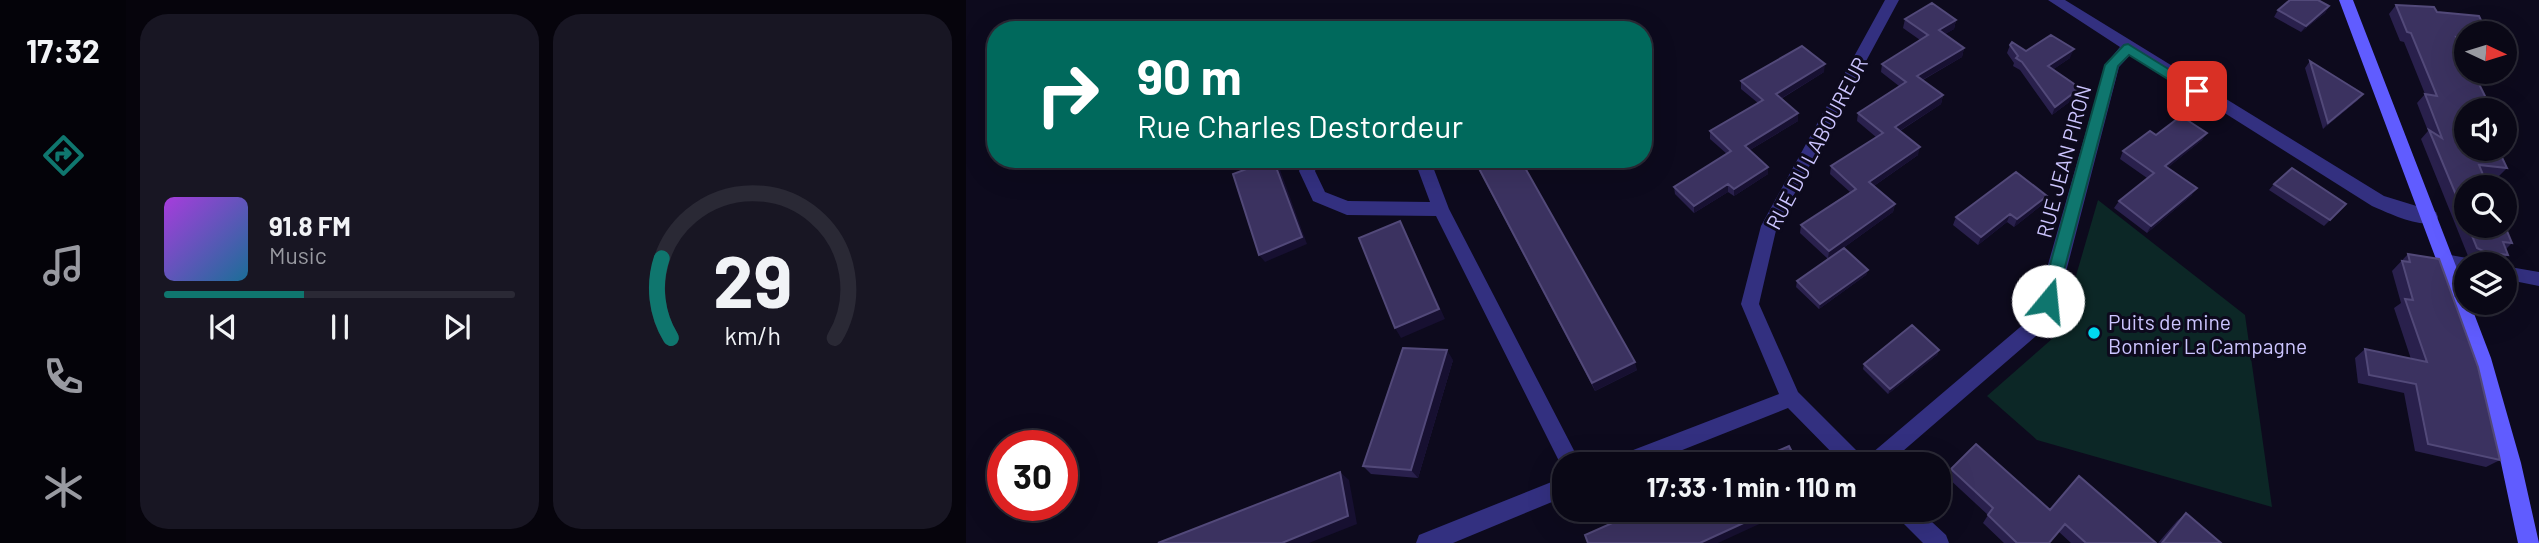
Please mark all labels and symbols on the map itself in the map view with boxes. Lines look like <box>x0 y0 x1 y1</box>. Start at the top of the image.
north arrow <box>2454 21 2516 84</box>
street label: RUE DU LABOUREUR <box>1760 53 1872 233</box>
pin <box>2167 61 2227 121</box>
street label: RUE JEAN PIRON <box>2031 82 2095 240</box>
position arrow <box>2011 264 2085 338</box>
place label: Puits de mine Bonnier La Campagne <box>2108 309 2307 358</box>
marker: Puits de mine Bonnier La Campagne <box>2086 325 2102 341</box>
speed limit sign: 30 <box>987 430 1078 521</box>

